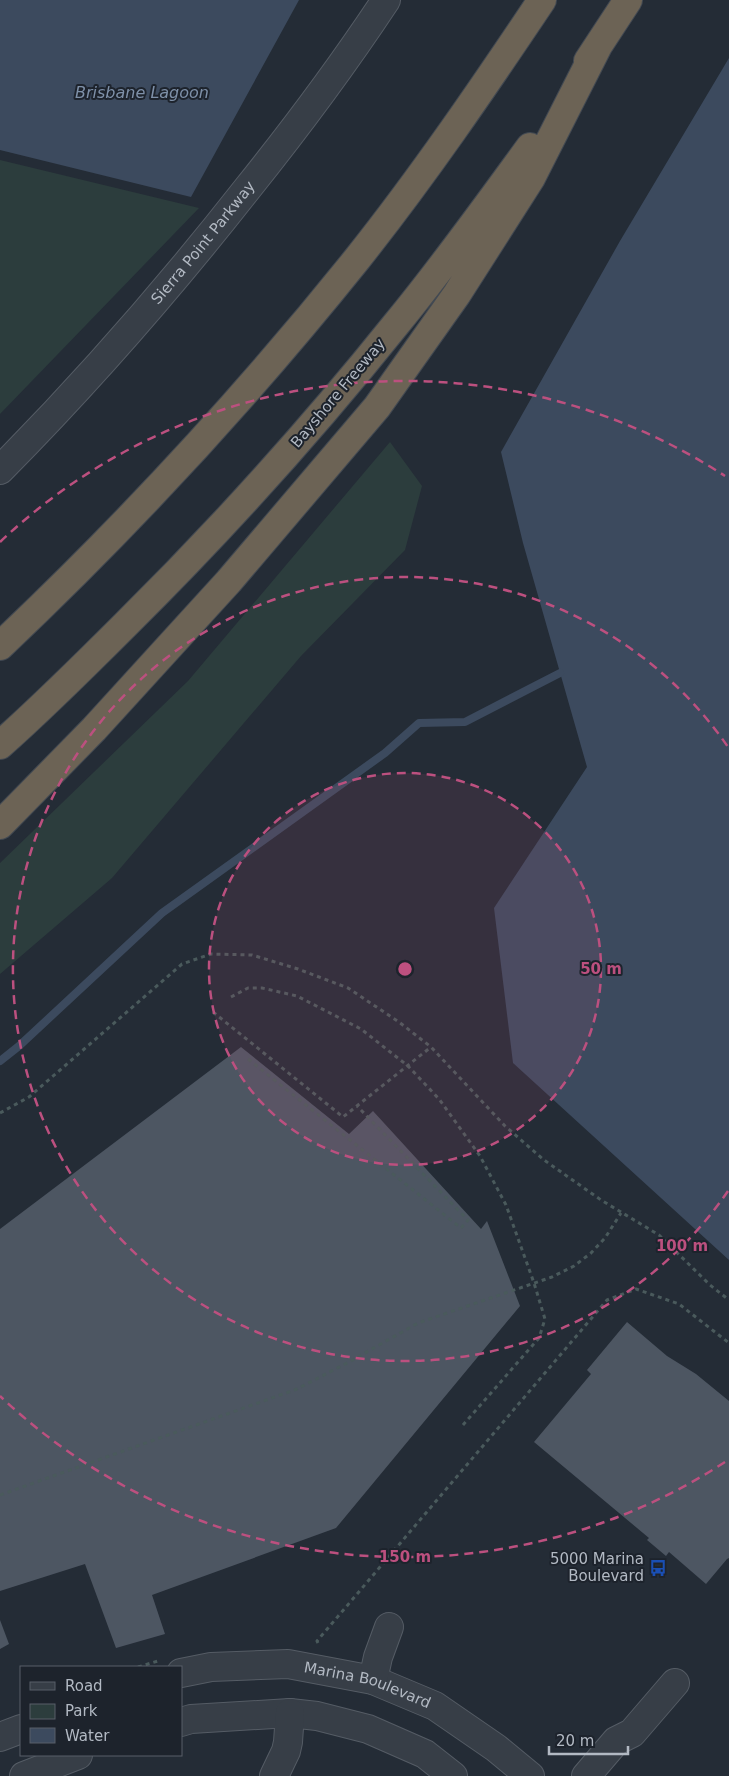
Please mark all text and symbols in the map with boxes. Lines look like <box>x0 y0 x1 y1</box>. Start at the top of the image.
water label: Brisbane Lagoon <box>75 83 209 102</box>
street label: Sierra Point Parkway <box>147 177 259 308</box>
street label: Bayshore Freeway <box>287 335 389 451</box>
centre of rings <box>396 960 414 978</box>
text: 50 m <box>580 960 622 978</box>
text: 100 m <box>656 1237 708 1255</box>
text: 150 m <box>379 1548 431 1566</box>
place label: 5000 Marina Boulevard <box>550 1550 644 1585</box>
bus stop icon: 5000 Marina Boulevard <box>648 1558 668 1578</box>
street label: Marina Boulevard <box>302 1658 433 1712</box>
legend <box>20 1666 182 1756</box>
text: Road <box>65 1677 103 1695</box>
text: Park <box>65 1702 98 1720</box>
scale bar <box>549 1724 628 1756</box>
text: Water <box>65 1727 110 1745</box>
text: 20 m <box>556 1732 594 1750</box>

